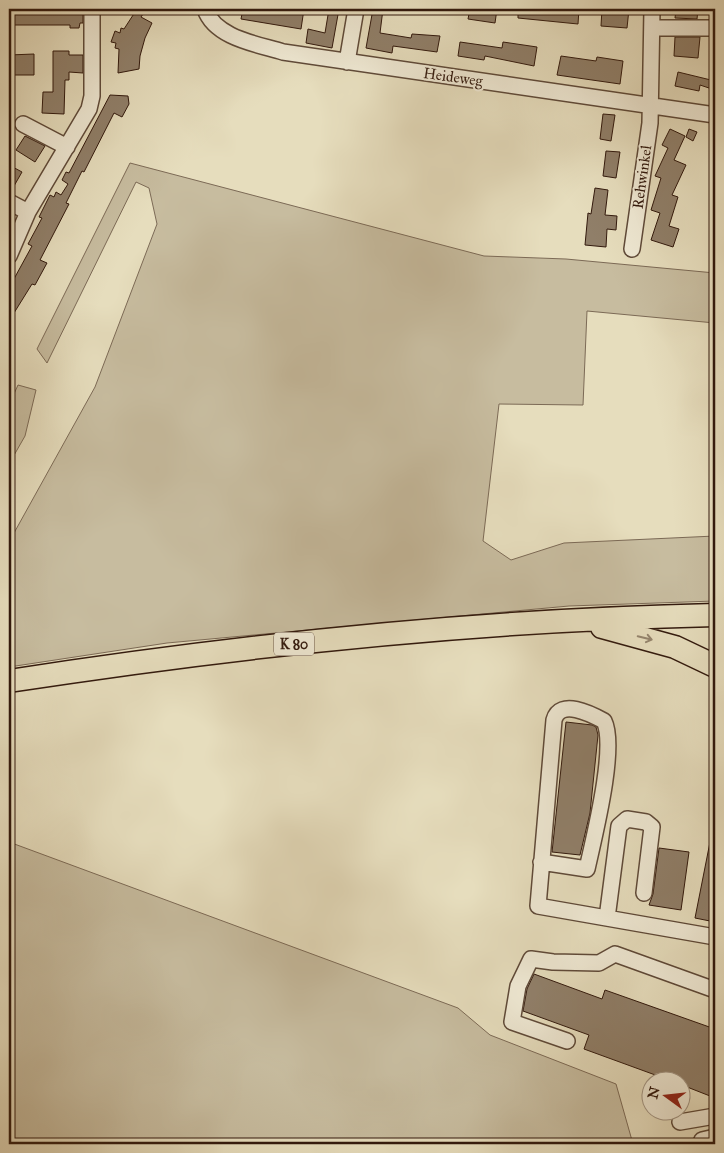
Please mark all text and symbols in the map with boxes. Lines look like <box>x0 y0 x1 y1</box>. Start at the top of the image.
street label: Heideweg <box>422 64 485 90</box>
street label: Rehwinkel <box>629 143 656 210</box>
road number: K 80 <box>274 633 314 656</box>
one-way arrow <box>637 634 653 643</box>
north arrow <box>642 1070 692 1120</box>
text: N <box>644 1085 664 1101</box>

